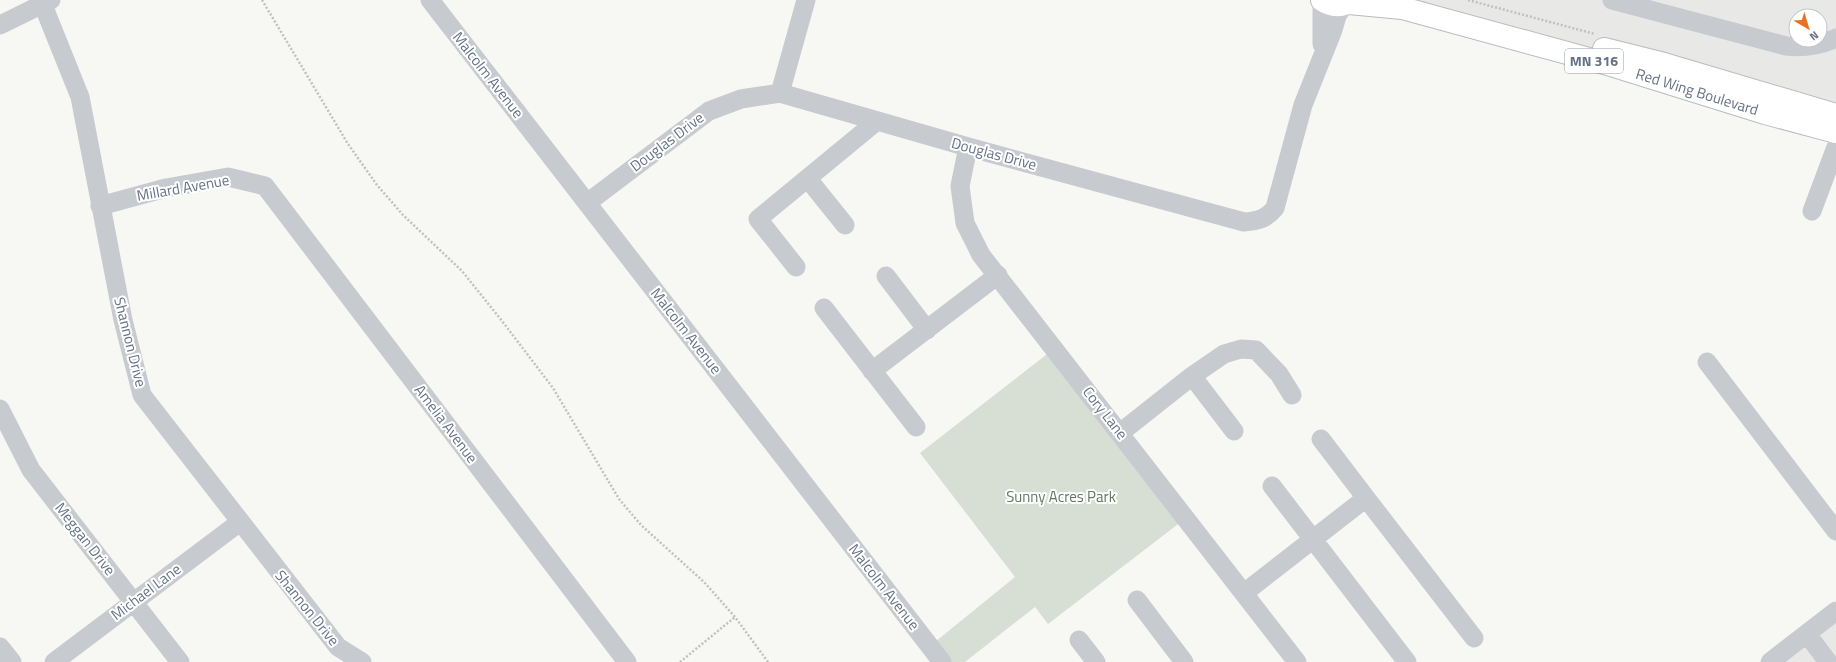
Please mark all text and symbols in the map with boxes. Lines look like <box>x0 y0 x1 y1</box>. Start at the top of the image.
north arrow <box>1788 8 1828 48</box>
street label: Malcolm Avenue <box>447 27 530 123</box>
text: N <box>1806 27 1822 45</box>
road number: MN 316 <box>1565 49 1623 73</box>
street label: Red Wing Boulevard <box>1633 62 1761 121</box>
street label: Douglas Drive <box>625 106 708 177</box>
street label: Douglas Drive <box>949 131 1039 176</box>
street label: Millard Avenue <box>135 168 231 207</box>
street label: Malcolm Avenue <box>645 283 728 379</box>
street label: Shannon Drive <box>108 295 153 389</box>
street label: Amelia Avenue <box>409 379 484 468</box>
street label: Cory Lane <box>1077 381 1134 444</box>
park label: Sunny Acres Park <box>1006 485 1116 508</box>
street label: Meggan Drive <box>49 497 121 580</box>
street label: Malcolm Avenue <box>843 539 926 635</box>
street label: Michael Lane <box>106 558 186 626</box>
street label: Shannon Drive <box>270 565 345 651</box>

